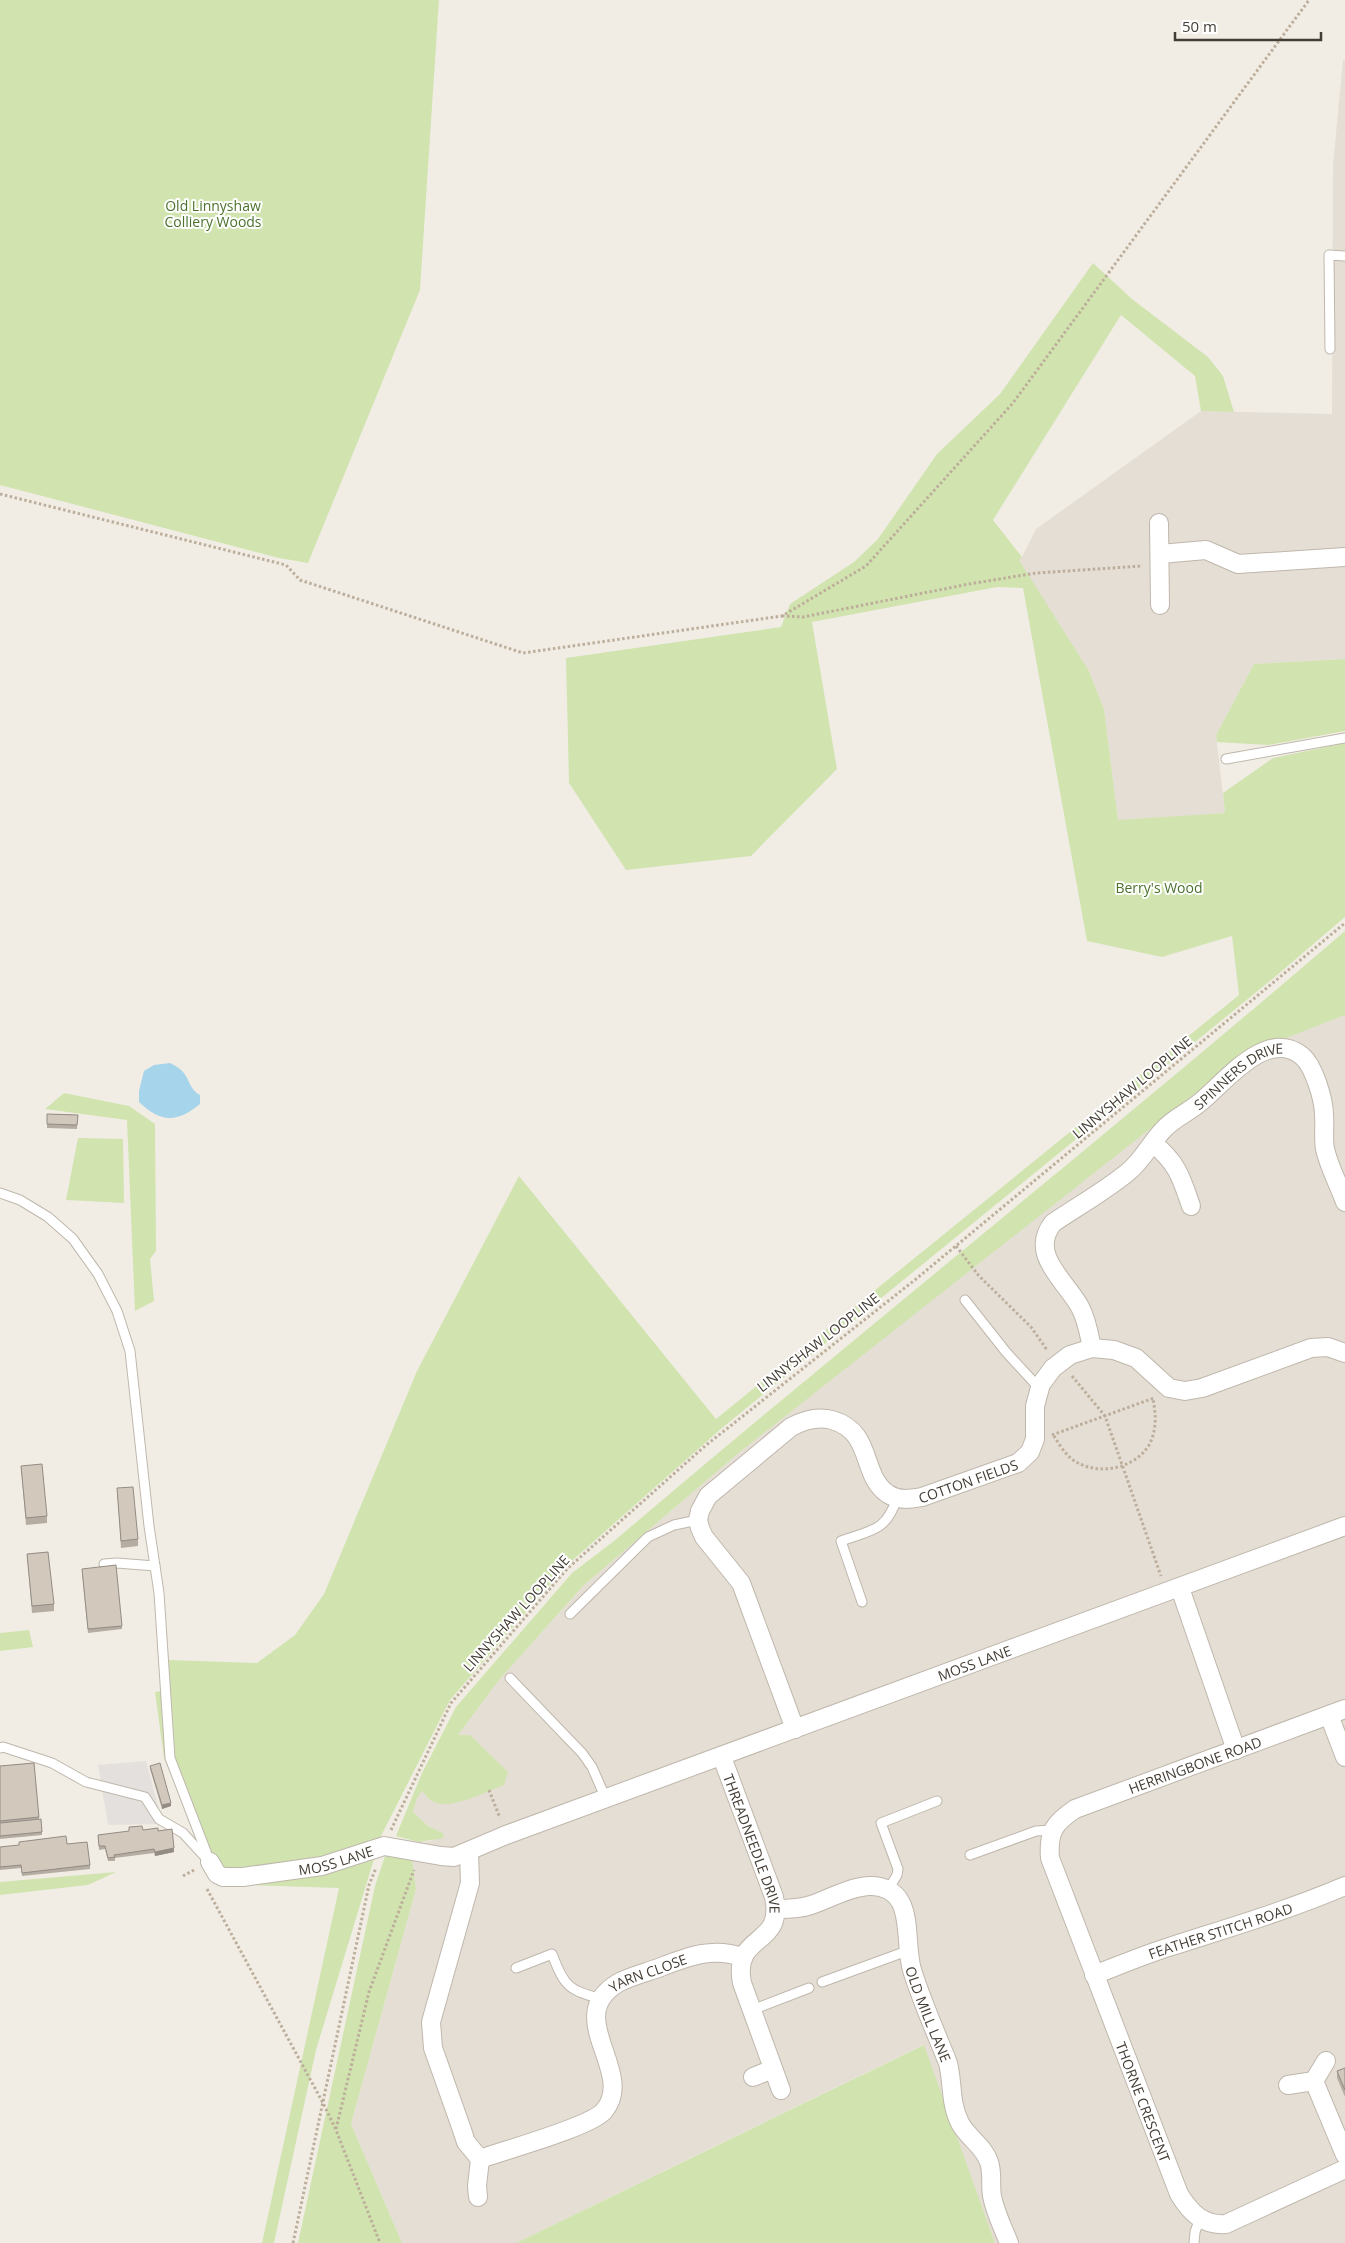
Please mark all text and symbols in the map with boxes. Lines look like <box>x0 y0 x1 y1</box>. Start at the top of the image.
scale bar <box>1175 10 1321 42</box>
text: 50 m <box>1182 16 1217 36</box>
park label: Old Linnyshaw Colliery Woods <box>164 196 262 231</box>
park label: Berry's Wood <box>1115 878 1203 897</box>
street label: LINNYSHAW LOOPLINE <box>1068 1031 1196 1143</box>
street label: SPINNERS DRIVE <box>1190 1038 1283 1114</box>
street label: LINNYSHAW LOOPLINE <box>753 1288 883 1396</box>
street label: COTTON FIELDS <box>916 1454 1020 1507</box>
street label: LINNYSHAW LOOPLINE <box>459 1551 573 1675</box>
street label: MOSS LANE <box>935 1640 1014 1685</box>
street label: HERRINGBONE ROAD <box>1126 1732 1264 1798</box>
street label: THREADNEEDLE DRIVE <box>719 1771 785 1913</box>
street label: MOSS LANE <box>297 1841 375 1879</box>
street label: FEATHER STITCH ROAD <box>1146 1898 1295 1963</box>
street label: YARN CLOSE <box>605 1949 689 1996</box>
street label: OLD MILL LANE <box>902 1963 956 2065</box>
street label: THORNE CRESCENT <box>1112 2039 1175 2165</box>

